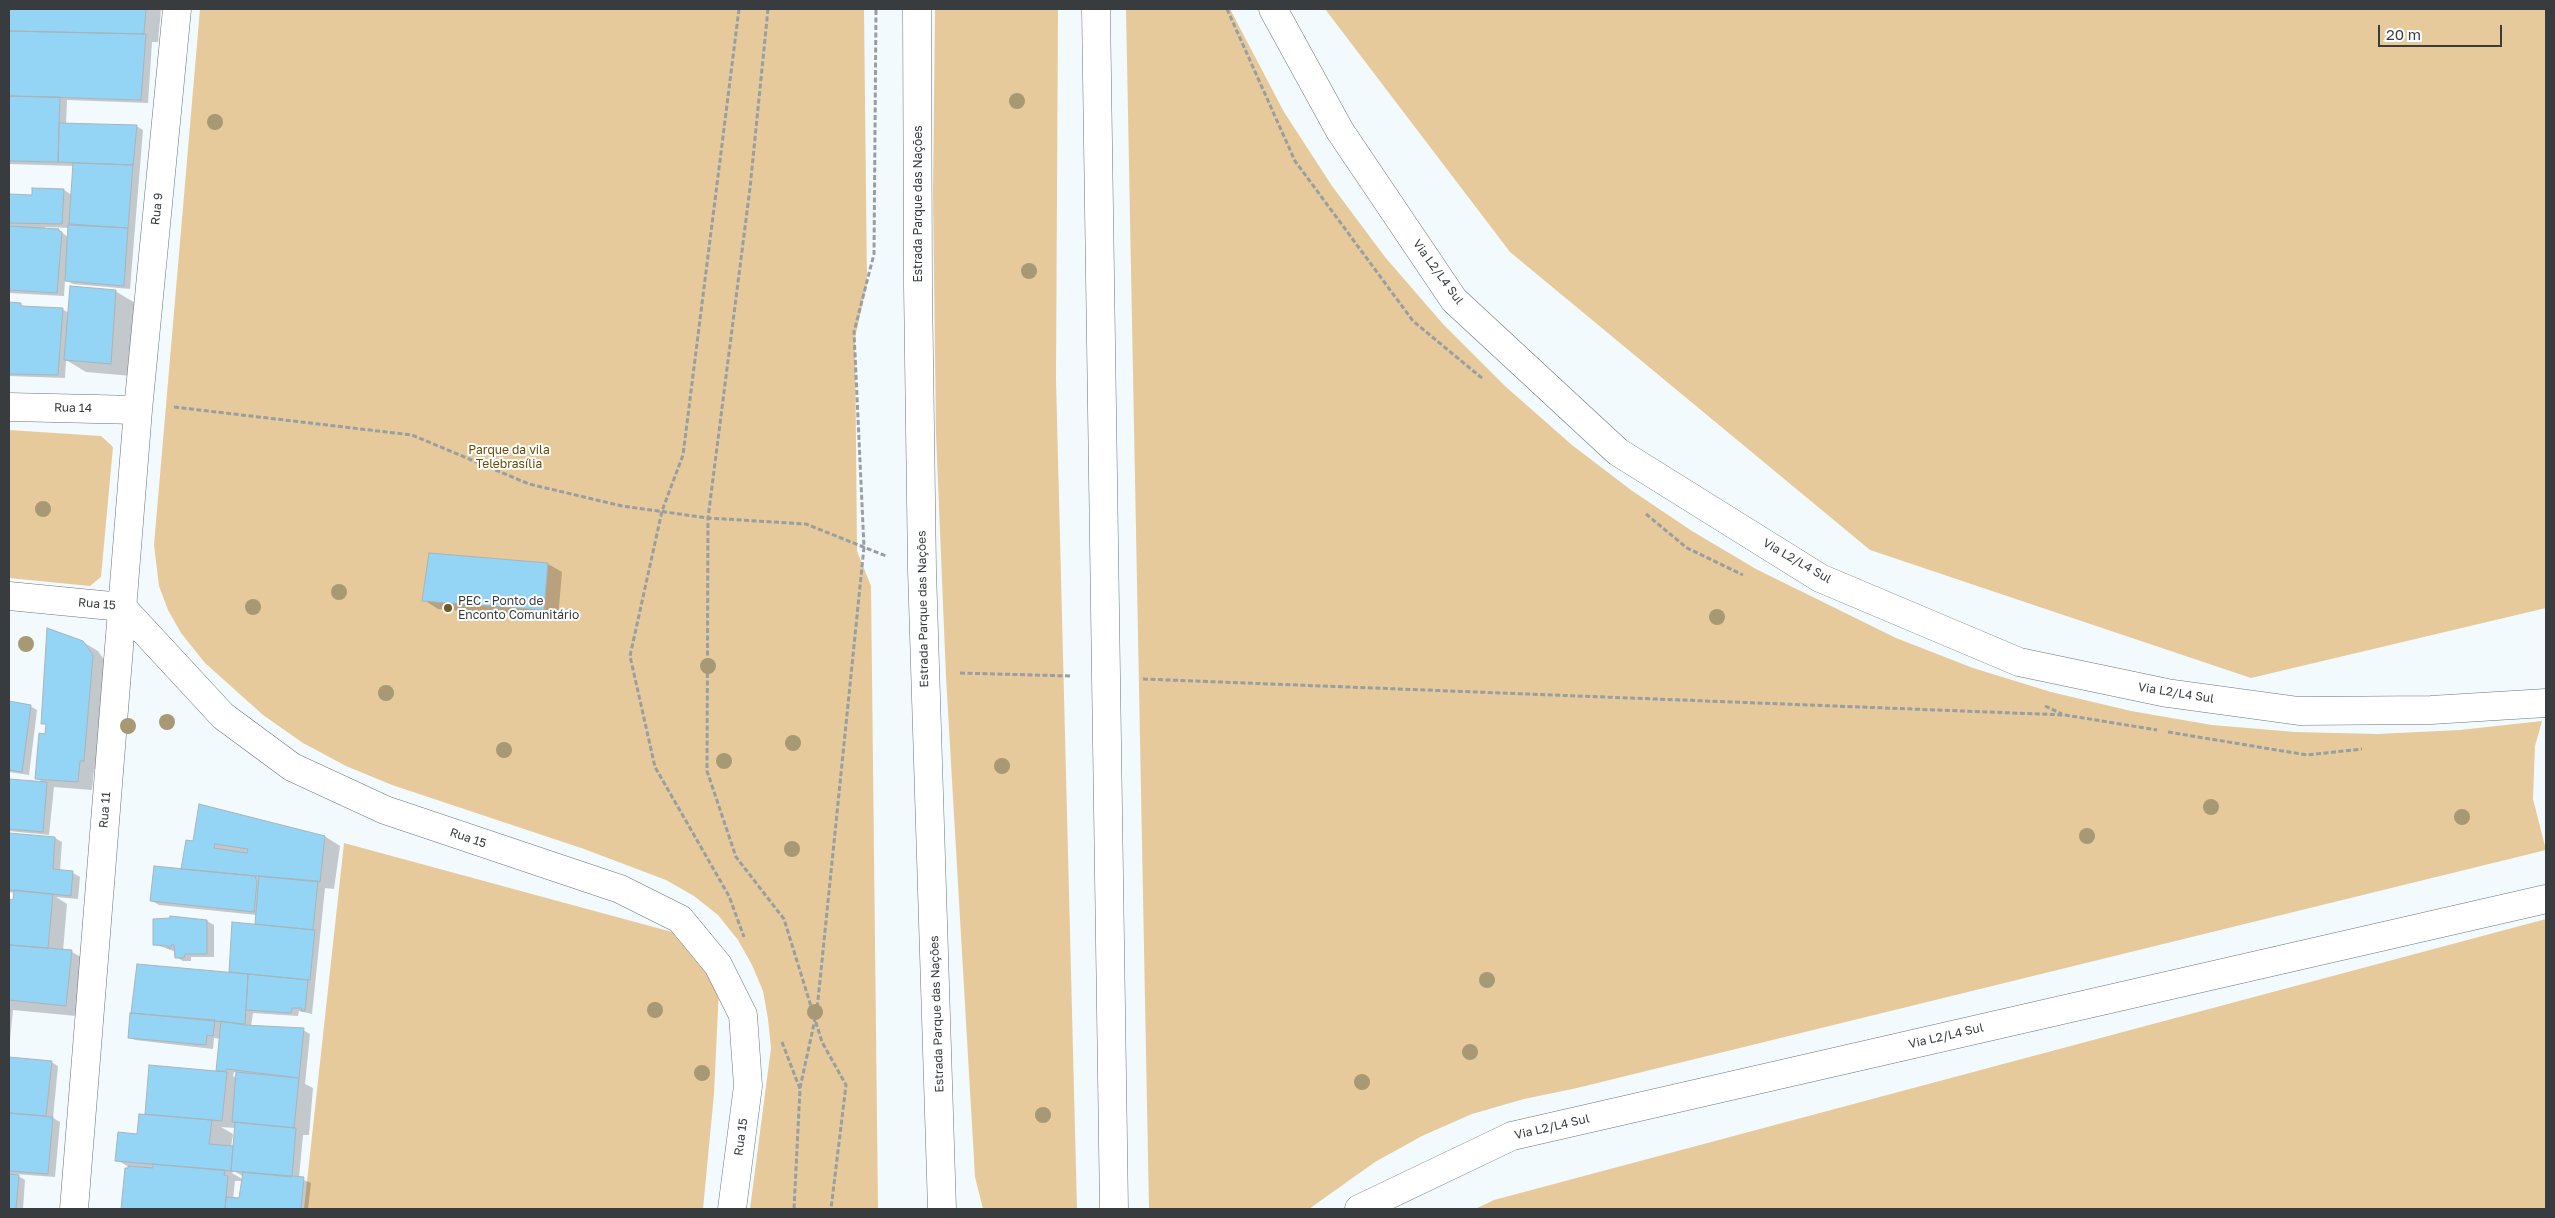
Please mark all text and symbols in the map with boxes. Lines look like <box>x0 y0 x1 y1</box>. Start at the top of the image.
scale bar <box>2380 15 2504 47</box>
text: 20 m <box>2386 25 2421 43</box>
street label: Estrada Parque das Nações <box>911 125 925 283</box>
street label: Rua 9 <box>148 192 166 226</box>
street label: Via L2/L4 Sul <box>1410 237 1466 307</box>
street label: Rua 14 <box>54 400 92 416</box>
park label: Parque da vila Telebrasília <box>468 443 550 471</box>
street label: Estrada Parque das Nações <box>914 530 932 688</box>
street label: Via L2/L4 Sul <box>1760 536 1834 586</box>
place label: PEC - Ponto de Enconto Comunitário <box>458 594 579 622</box>
street label: Rua 15 <box>78 595 116 613</box>
marker: PEC - Ponto de Enconto Comunitário <box>442 602 454 614</box>
street label: Via L2/L4 Sul <box>2137 680 2215 706</box>
street label: Rua 11 <box>96 791 114 829</box>
street label: Rua 15 <box>448 825 488 851</box>
street label: Estrada Parque das Nações <box>927 935 947 1093</box>
street label: Via L2/L4 Sul <box>1907 1020 1985 1052</box>
street label: Via L2/L4 Sul <box>1513 1111 1591 1143</box>
street label: Rua 15 <box>731 1117 751 1157</box>

